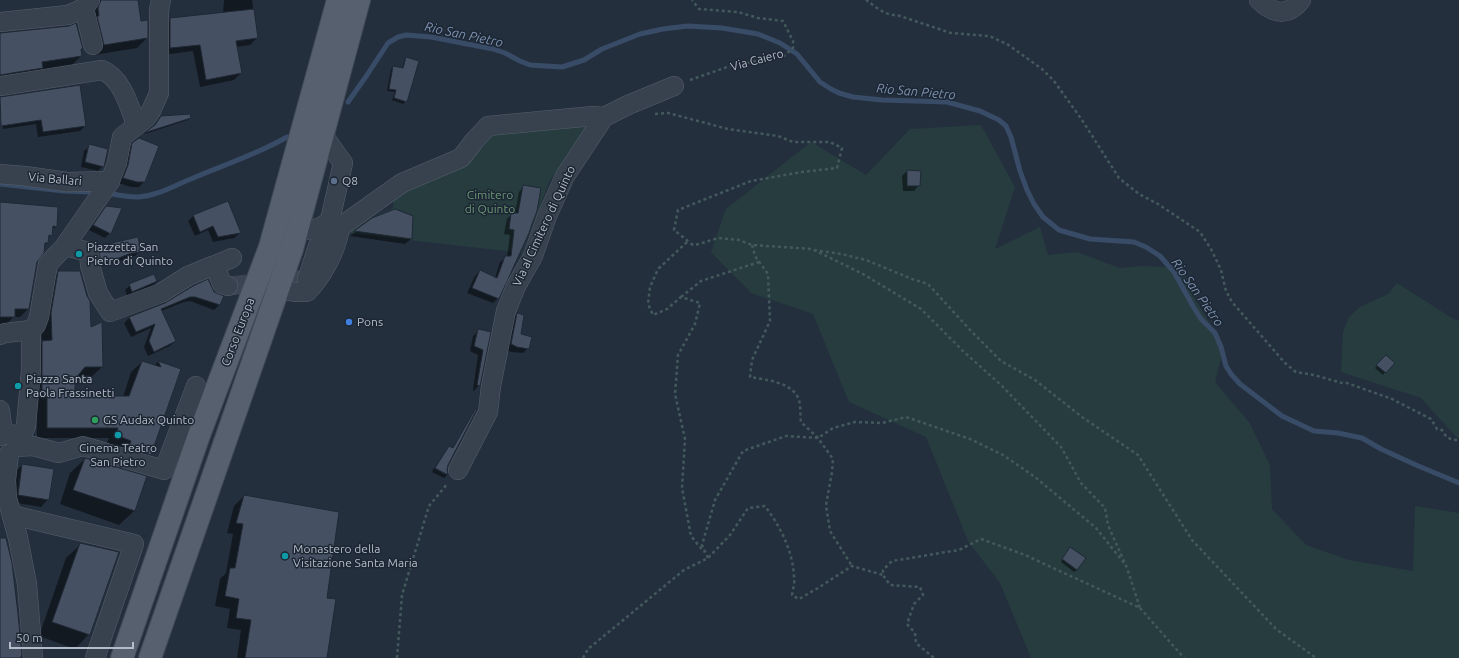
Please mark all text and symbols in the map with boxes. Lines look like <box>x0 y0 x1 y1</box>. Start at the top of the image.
water label: Rio San Pietro <box>424 19 504 49</box>
street label: Via Caiero <box>729 46 785 73</box>
water label: Rio San Pietro <box>876 81 956 101</box>
street label: Via al Cimitero di Quinto <box>510 164 577 288</box>
street label: Via Ballari <box>28 170 82 187</box>
place label: Q8 <box>342 174 358 187</box>
marker: Q8 <box>329 176 339 186</box>
park label: Cimitero di Quinto <box>465 188 515 215</box>
place label: Piazzetta San Pietro di Quinto <box>87 240 173 267</box>
marker: Piazzetta San Pietro di Quinto <box>74 249 84 259</box>
water label: Rio San Pietro <box>1169 255 1227 329</box>
street label: Corso Europa <box>219 296 257 368</box>
place label: Pons <box>357 315 383 328</box>
marker: Pons <box>344 317 354 327</box>
place label: Piazza Santa Paola Frassinetti <box>26 372 114 399</box>
marker: Piazza Santa Paola Frassinetti <box>13 381 23 391</box>
place label: GS Audax Quinto <box>103 413 194 426</box>
marker: GS Audax Quinto <box>90 415 100 425</box>
marker: Cinema Teatro San Pietro <box>113 430 123 440</box>
place label: Cinema Teatro San Pietro <box>79 441 157 468</box>
place label: Monastero della Visitazione Santa Maria <box>293 542 418 569</box>
marker: Monastero della Visitazione Santa Maria <box>280 551 290 561</box>
scale bar <box>10 624 133 650</box>
text: 50 m <box>16 631 43 644</box>

